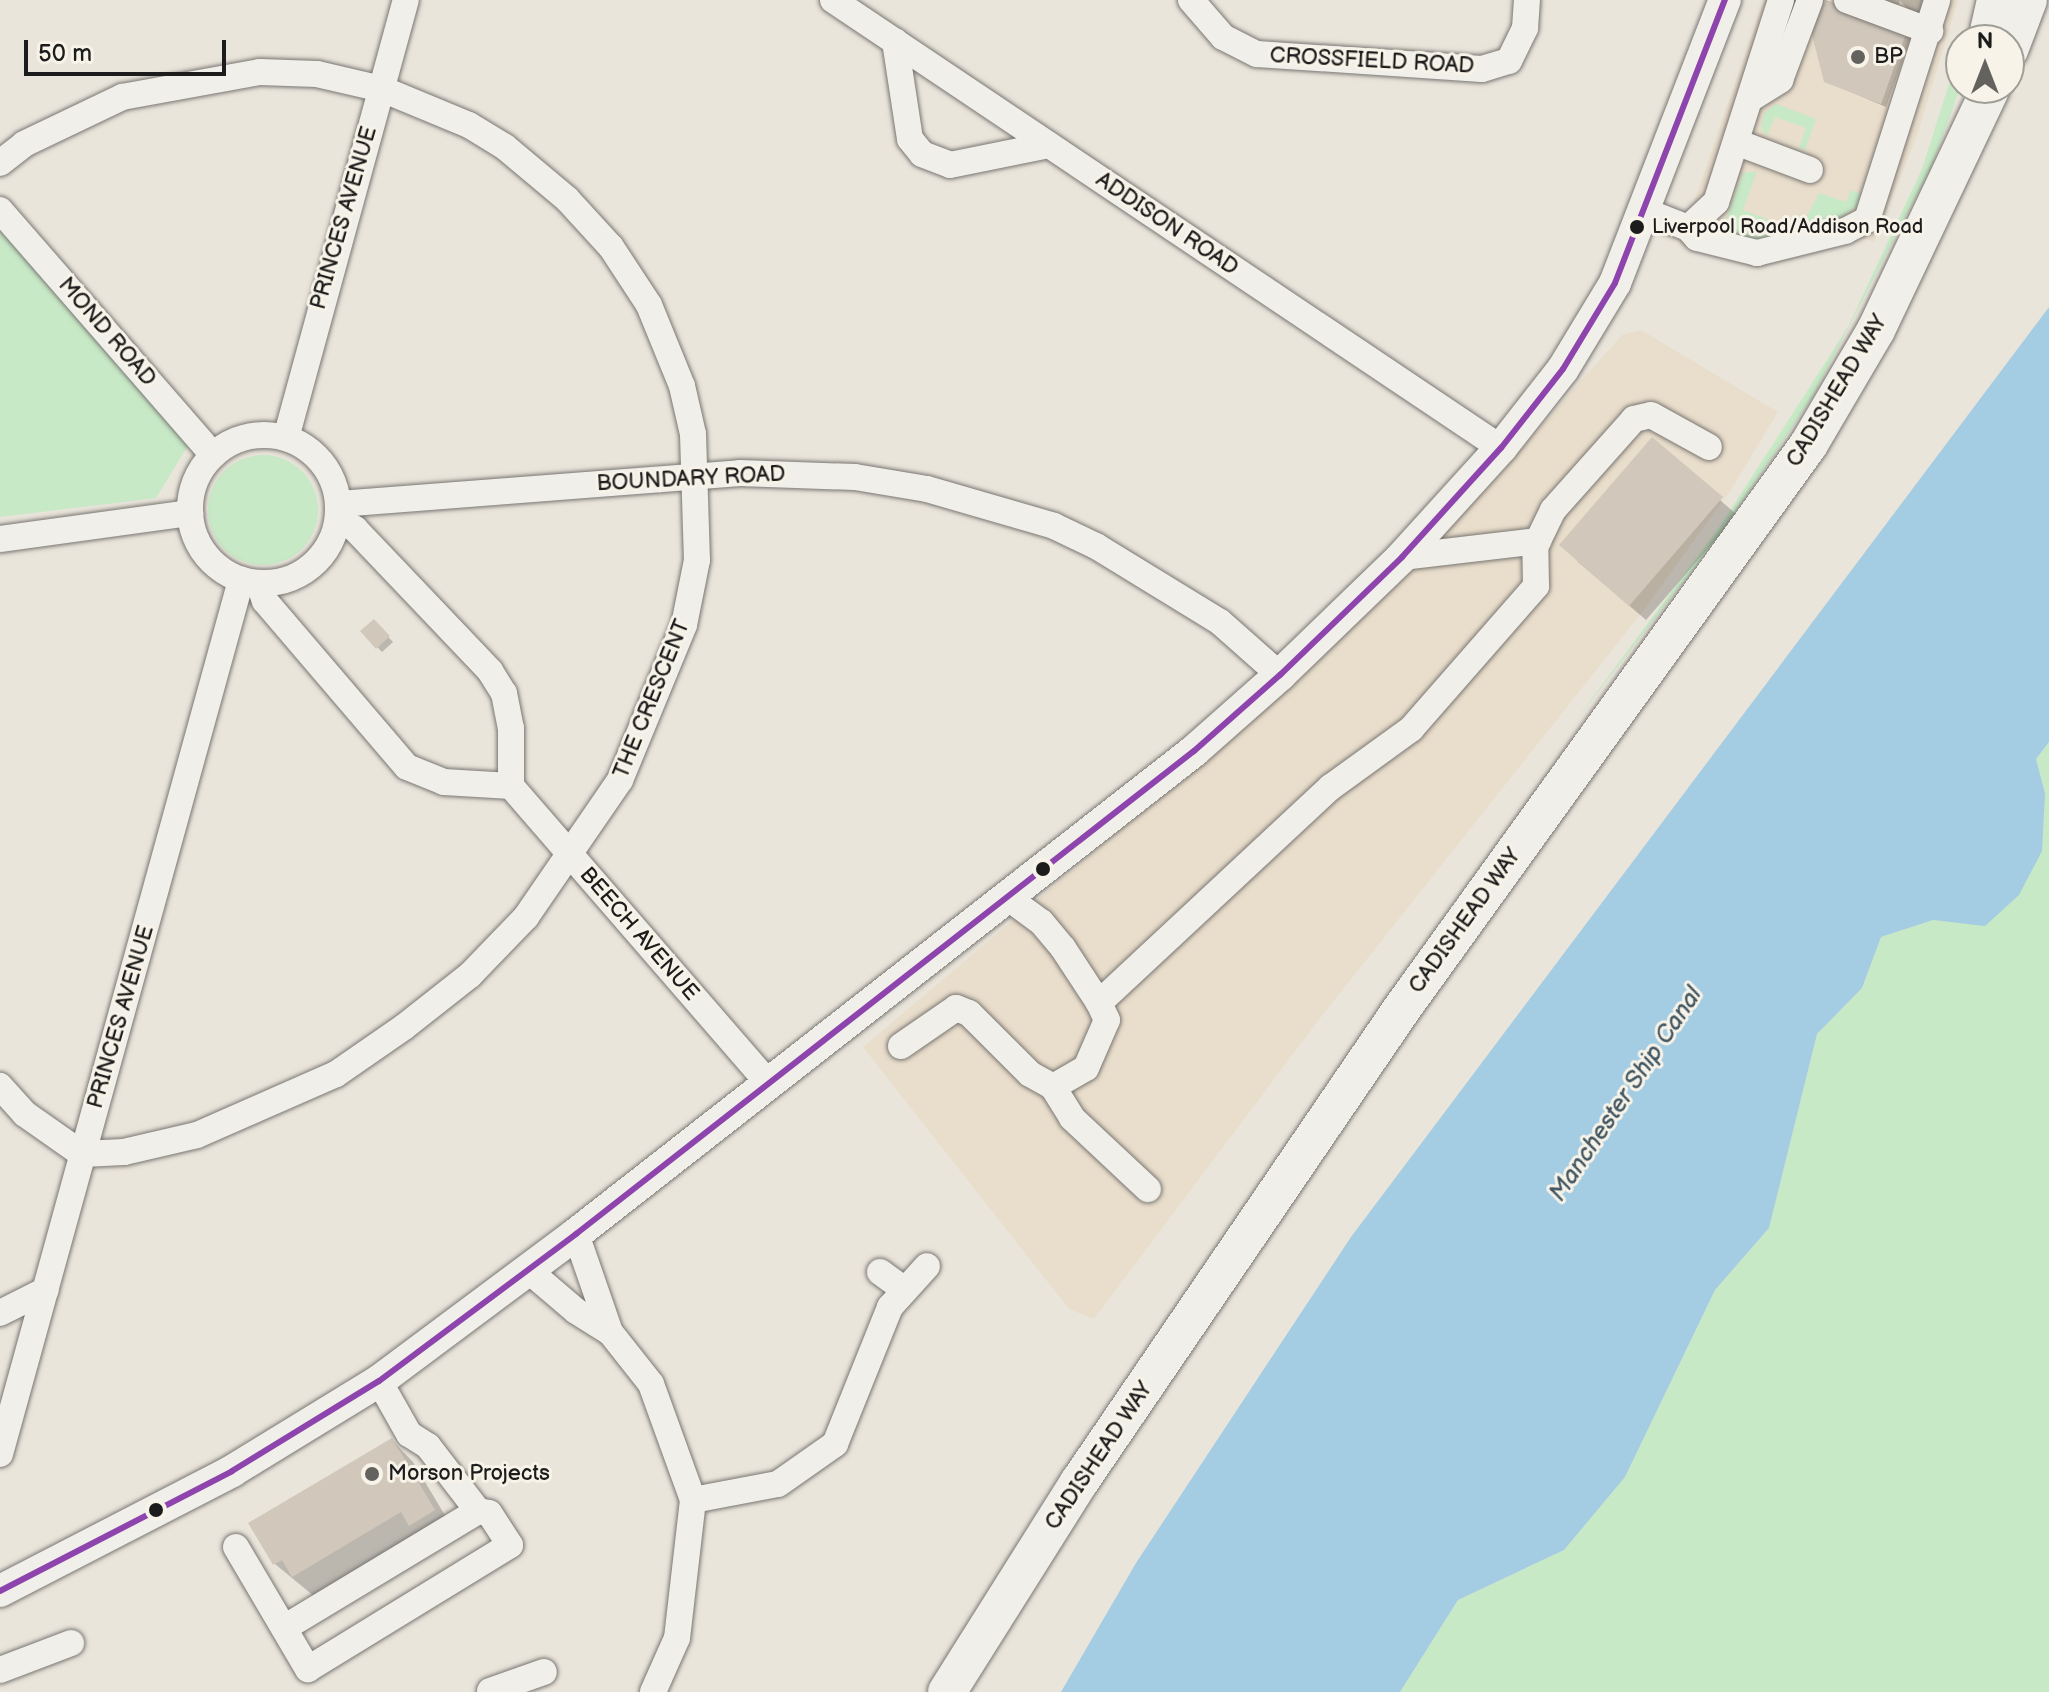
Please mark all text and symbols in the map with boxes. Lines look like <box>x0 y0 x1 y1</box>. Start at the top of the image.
scale bar <box>28 24 230 74</box>
north arrow <box>1945 24 2025 104</box>
text: N <box>1977 28 1993 55</box>
text: 50 m <box>38 39 92 68</box>
street label: CROSSFIELD ROAD <box>1269 42 1475 80</box>
place label: BP <box>1874 44 1903 70</box>
marker: BP <box>1849 48 1867 66</box>
street label: PRINCES AVENUE <box>305 124 383 312</box>
street label: ADDISON ROAD <box>1091 167 1243 281</box>
place label: Liverpool Road/Addison Road <box>1652 215 1923 239</box>
marker: Liverpool Road/Addison Road <box>1629 219 1645 235</box>
street label: MOND ROAD <box>53 272 161 392</box>
street label: CADISHEAD WAY <box>1781 310 1893 472</box>
street label: BOUNDARY ROAD <box>596 461 786 497</box>
street label: THE CRESCENT <box>608 616 696 782</box>
street label: CADISHEAD WAY <box>1403 843 1527 999</box>
unlabelled marker <box>1035 861 1051 877</box>
street label: BEECH AVENUE <box>574 862 704 1006</box>
street label: PRINCES AVENUE <box>82 923 160 1111</box>
water label: Manchester Ship Canal <box>1543 981 1709 1207</box>
street label: CADISHEAD WAY <box>1039 1377 1159 1535</box>
place label: Morson Projects <box>388 1461 550 1487</box>
marker: Morson Projects <box>363 1465 381 1483</box>
unlabelled marker <box>148 1502 164 1518</box>

